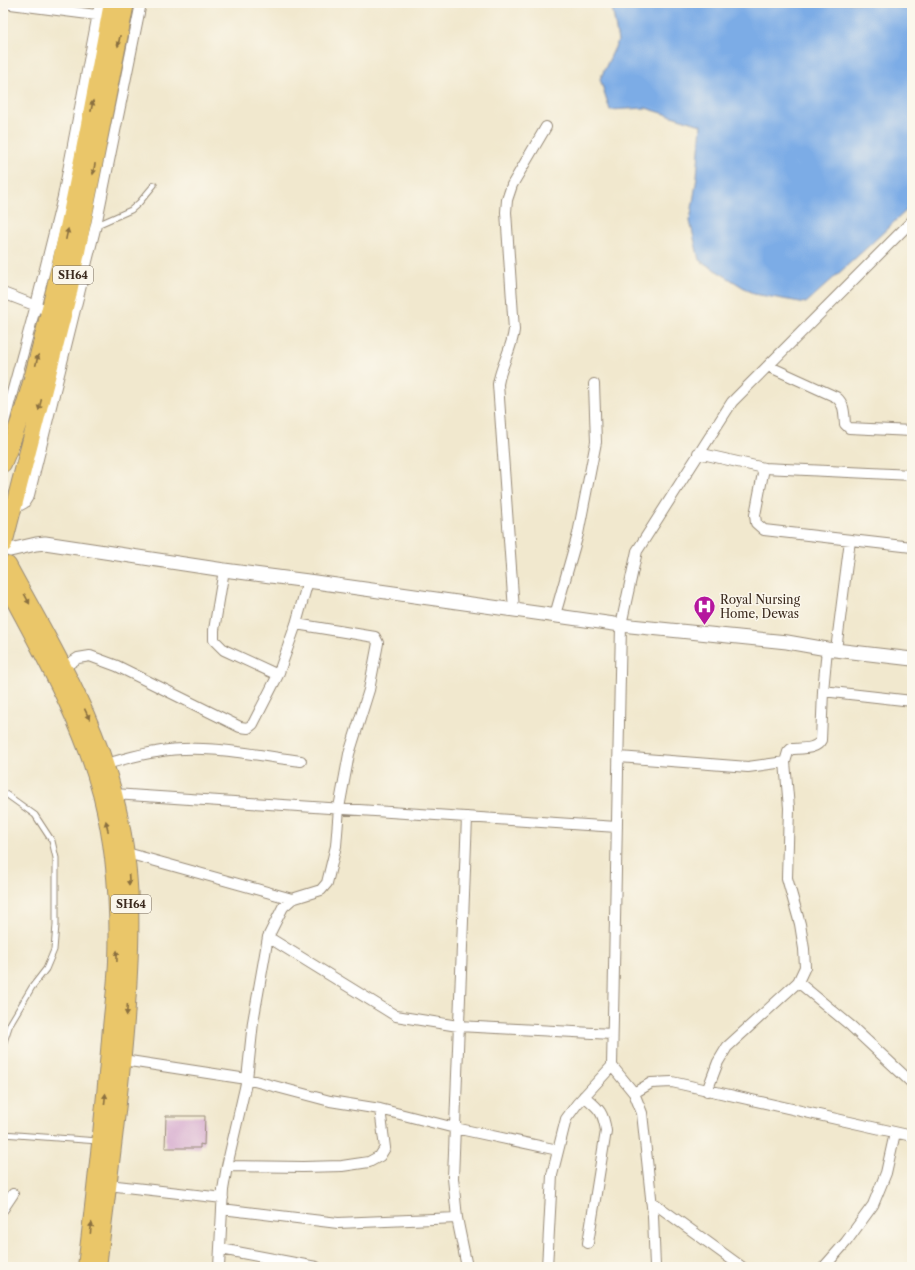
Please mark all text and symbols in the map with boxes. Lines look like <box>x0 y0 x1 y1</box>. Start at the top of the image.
one-way arrow <box>116 35 122 47</box>
one-way arrow <box>90 100 96 112</box>
one-way arrow <box>91 163 97 175</box>
one-way arrow <box>65 228 71 240</box>
road number: SH64 <box>53 266 93 284</box>
one-way arrow <box>34 354 40 366</box>
one-way arrow <box>37 399 43 411</box>
place label: Royal Nursing Home, Dewas <box>720 592 801 621</box>
one-way arrow <box>23 593 30 605</box>
hospital icon: Royal Nursing Home, Dewas <box>692 594 718 627</box>
one-way arrow <box>84 709 90 720</box>
one-way arrow <box>104 820 110 832</box>
one-way arrow <box>125 874 132 886</box>
road number: SH64 <box>111 895 151 913</box>
one-way arrow <box>114 949 120 962</box>
one-way arrow <box>123 1004 130 1016</box>
one-way arrow <box>102 1093 108 1105</box>
one-way arrow <box>87 1222 94 1234</box>

